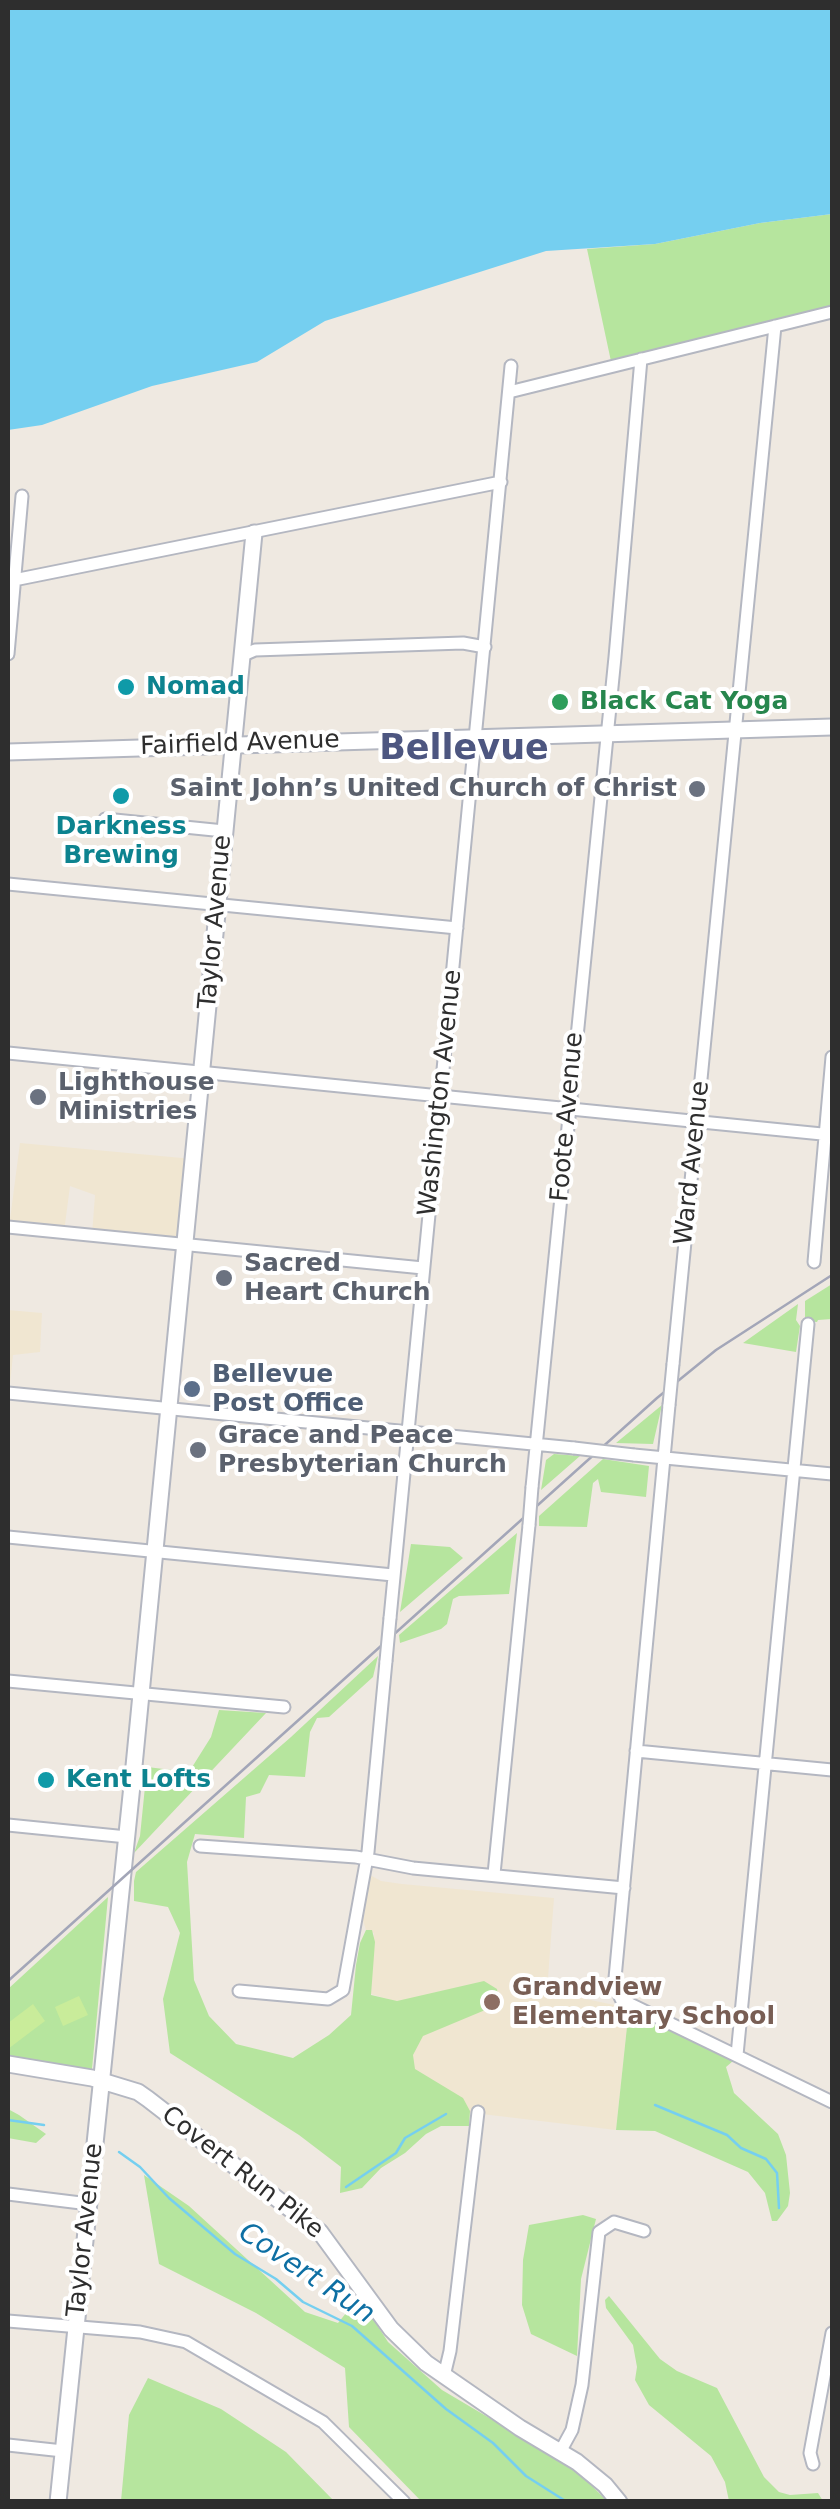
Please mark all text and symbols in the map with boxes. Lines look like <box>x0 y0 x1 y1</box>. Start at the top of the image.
place label: Nomad <box>146 672 245 702</box>
marker: Nomad <box>115 676 137 698</box>
place label: Black Cat Yoga <box>580 687 788 717</box>
marker: Black Cat Yoga <box>549 691 571 713</box>
street label: Fairfield Avenue <box>140 726 340 762</box>
district label: Bellevue <box>379 729 549 771</box>
place label: Saint John’s United Church of Christ <box>170 774 677 804</box>
marker: Saint John’s United Church of Christ <box>686 778 708 800</box>
marker: Darkness Brewing <box>110 785 132 807</box>
place label: Darkness Brewing <box>55 812 187 871</box>
street label: Taylor Avenue <box>193 834 239 1010</box>
street label: Washington Avenue <box>413 968 469 1218</box>
street label: Foote Avenue <box>546 1031 590 1203</box>
place label: Lighthouse Ministries <box>58 1068 215 1127</box>
street label: Ward Avenue <box>669 1079 717 1247</box>
marker: Lighthouse Ministries <box>27 1086 49 1108</box>
place label: Sacred Heart Church <box>244 1249 431 1308</box>
marker: Sacred Heart Church <box>213 1267 235 1289</box>
place label: Bellevue Post Office <box>212 1360 364 1419</box>
marker: Bellevue Post Office <box>181 1378 203 1400</box>
place label: Grace and Peace Presbyterian Church <box>218 1421 507 1480</box>
marker: Grace and Peace Presbyterian Church <box>187 1439 209 1461</box>
place label: Kent Lofts <box>66 1765 211 1795</box>
marker: Kent Lofts <box>35 1769 57 1791</box>
place label: Grandview Elementary School <box>512 1973 775 2032</box>
marker: Grandview Elementary School <box>481 1991 503 2013</box>
street label: Covert Run Pike <box>155 2100 329 2246</box>
street label: Taylor Avenue <box>62 2142 110 2318</box>
water label: Covert Run <box>232 2216 380 2332</box>

